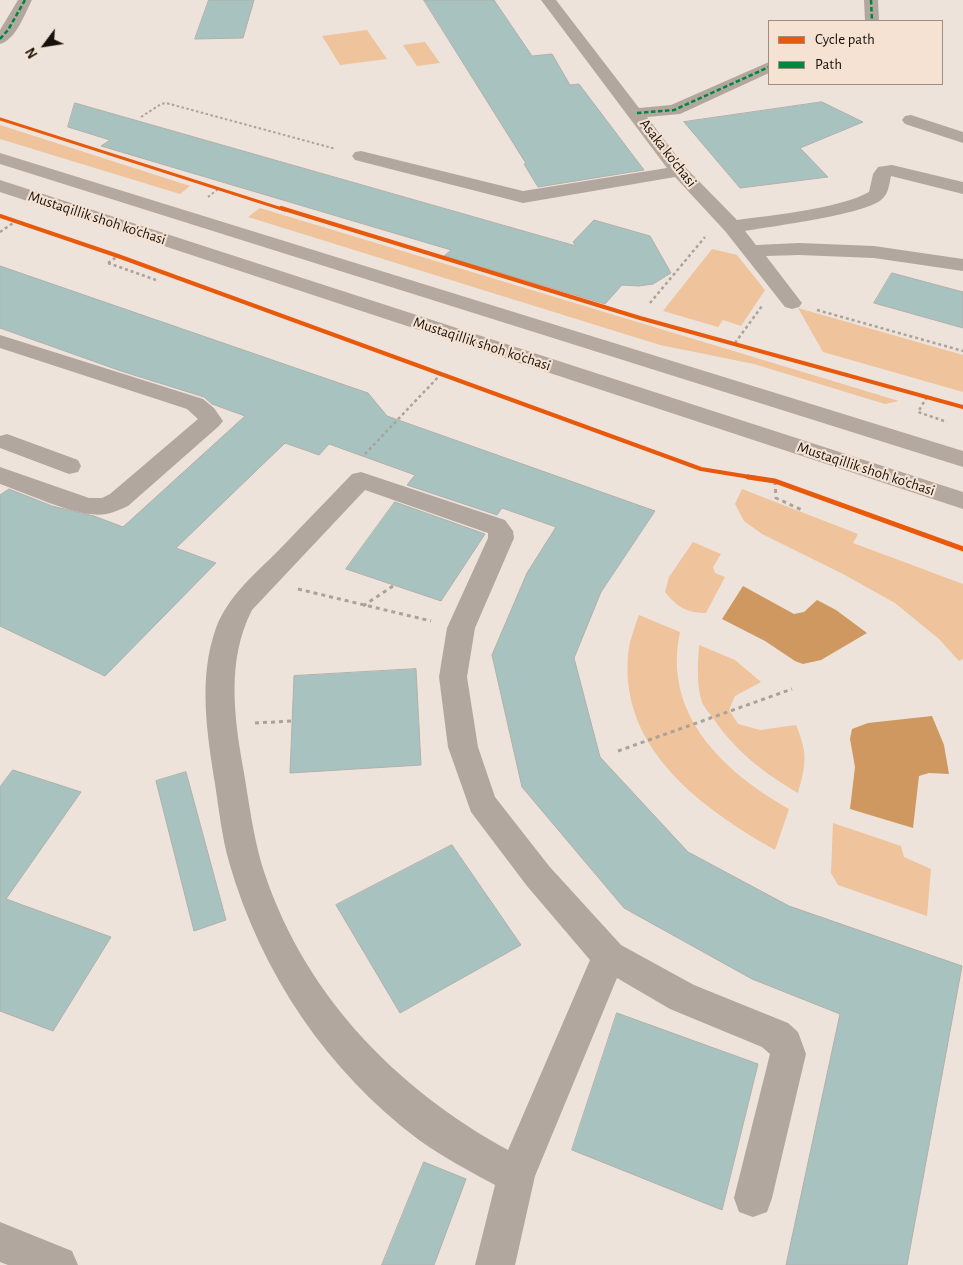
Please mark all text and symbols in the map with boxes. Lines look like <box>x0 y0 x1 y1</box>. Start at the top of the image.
north arrow <box>20 20 70 70</box>
legend <box>768 20 943 85</box>
text: Cycle path <box>815 32 875 47</box>
text: N <box>24 45 41 61</box>
text: Path <box>815 57 842 72</box>
street label: Asaka ko'chasi <box>636 115 700 191</box>
street label: Mustaqillik shoh ko'chasi <box>26 187 168 249</box>
street label: Mustaqillik shoh ko'chasi <box>411 313 553 375</box>
street label: Mustaqillik shoh ko'chasi <box>795 438 937 500</box>

